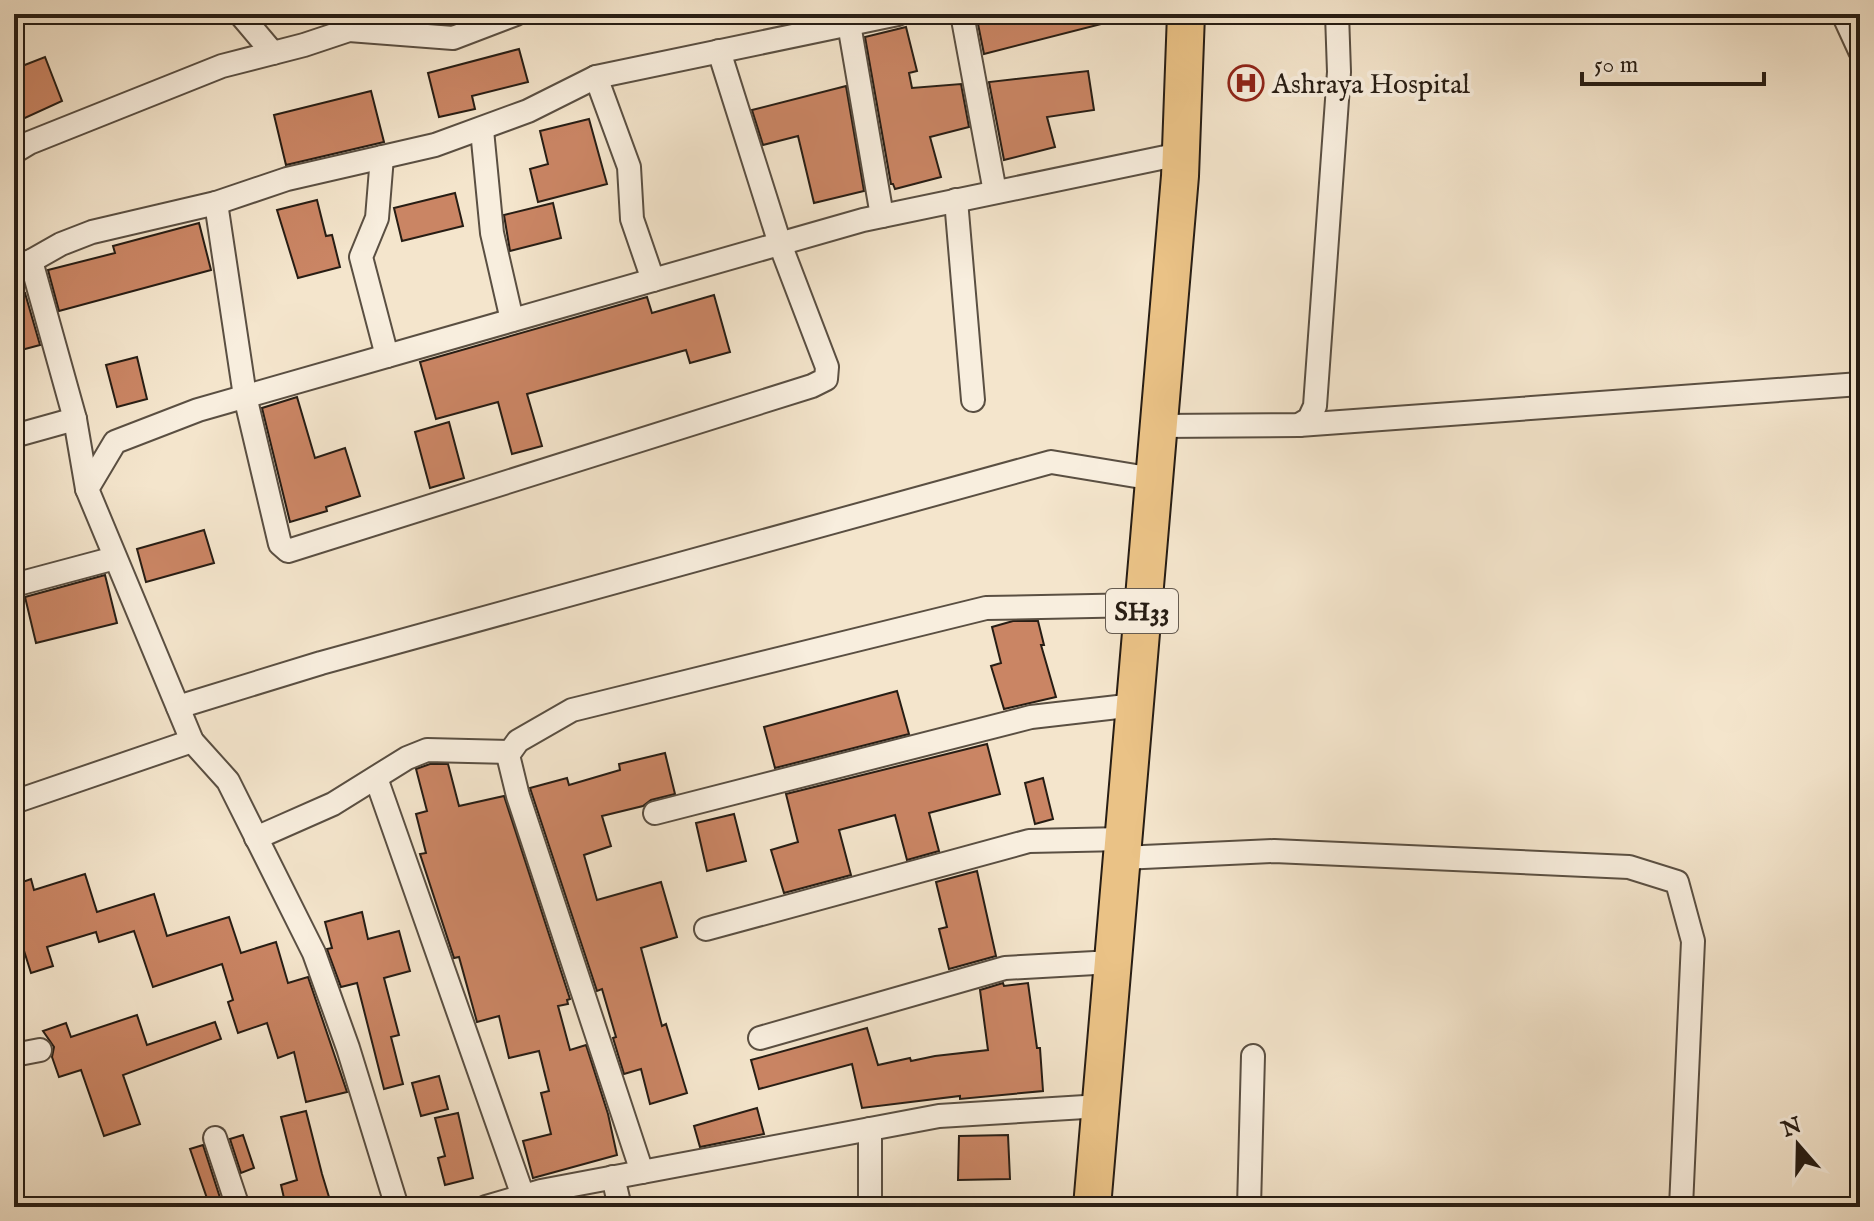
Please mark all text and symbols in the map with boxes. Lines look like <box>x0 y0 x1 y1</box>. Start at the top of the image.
scale bar <box>1582 36 1764 86</box>
text: 50 m <box>1594 50 1638 81</box>
hospital icon: Ashraya Hospital <box>1227 64 1265 102</box>
place label: Ashraya Hospital <box>1271 68 1470 103</box>
road number: SH33 <box>1106 589 1178 633</box>
north arrow <box>1758 1105 1838 1185</box>
text: N <box>1777 1112 1806 1145</box>

